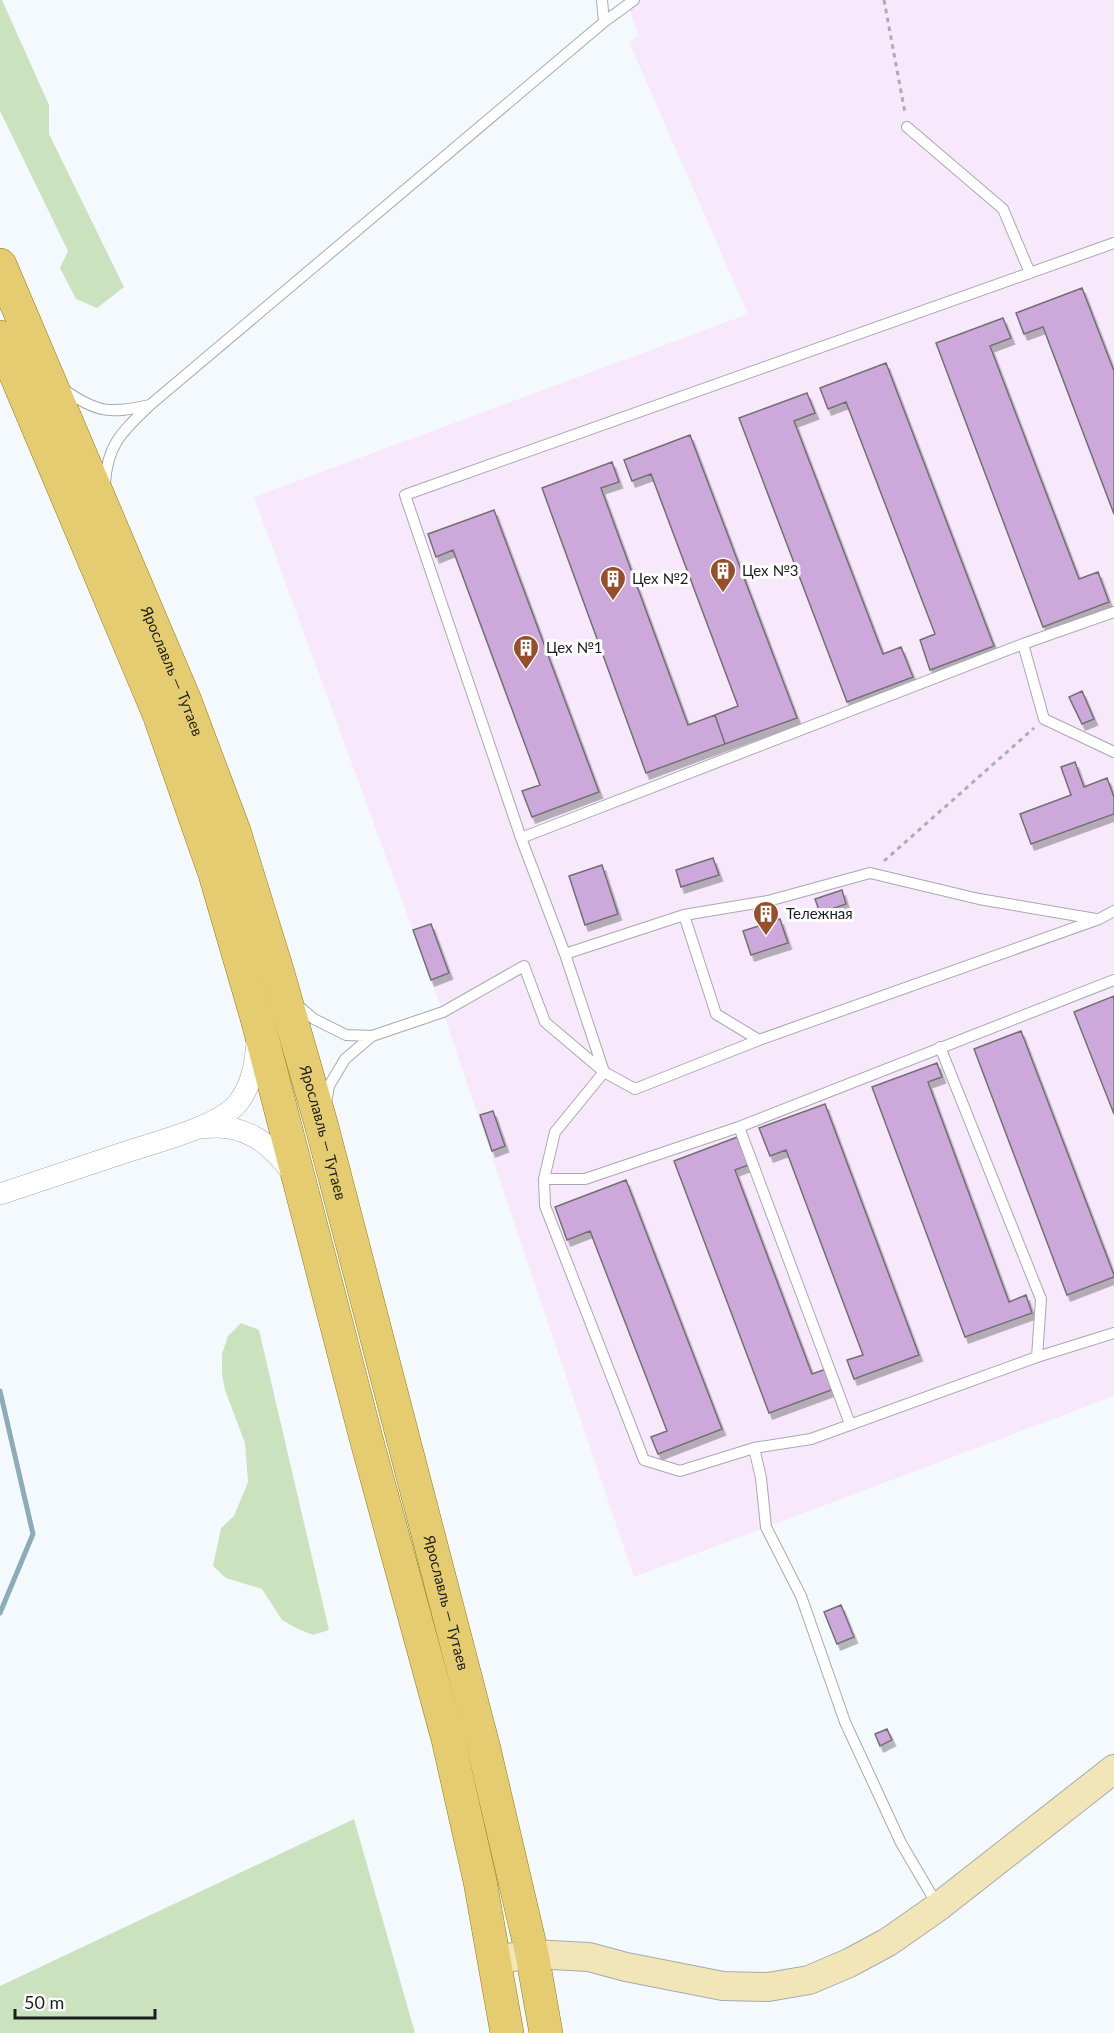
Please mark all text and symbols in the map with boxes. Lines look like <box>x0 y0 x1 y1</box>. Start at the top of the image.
building icon: Цех №3 <box>708 556 738 594</box>
place label: Цех №3 <box>742 561 798 579</box>
building icon: Цех №2 <box>598 564 628 602</box>
place label: Цех №2 <box>632 569 688 587</box>
street label: Ярославль — Тутаев <box>137 602 207 738</box>
building icon: Цех №1 <box>511 633 541 671</box>
place label: Цех №1 <box>546 638 602 656</box>
building icon: Тележная <box>751 899 781 937</box>
place label: Тележная <box>786 904 853 922</box>
street label: Ярославль — Тутаев <box>296 1062 351 1202</box>
street label: Ярославль — Тутаев <box>420 1532 473 1672</box>
scale bar <box>15 1982 154 2020</box>
text: 50 m <box>24 1991 64 2013</box>

